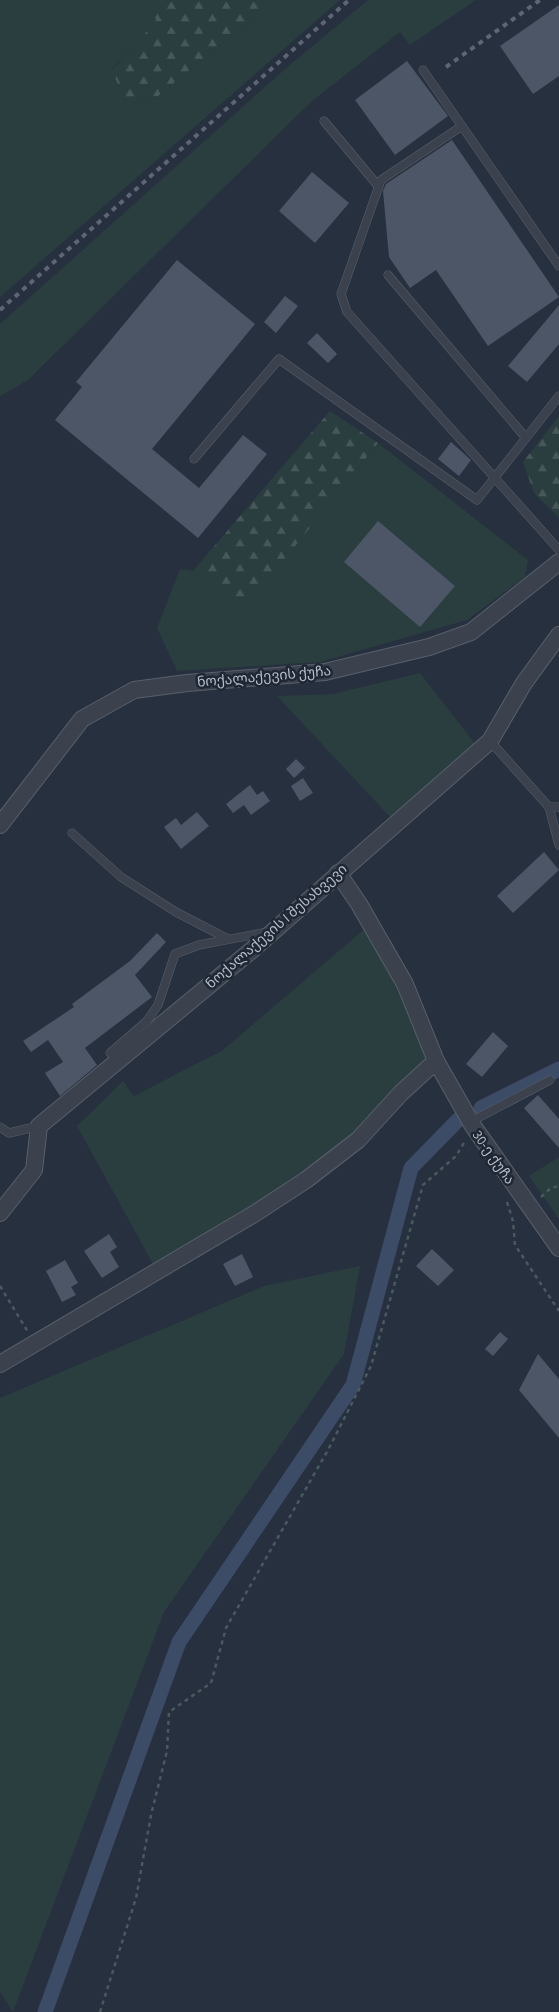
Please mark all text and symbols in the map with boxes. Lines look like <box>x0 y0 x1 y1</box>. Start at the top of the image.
street label: ნოქალაქევის ქუჩა <box>196 661 332 693</box>
street label: ნოქალაქევის I შესახვევი <box>202 860 352 994</box>
street label: 30-ე ქუჩა <box>467 1126 519 1189</box>

